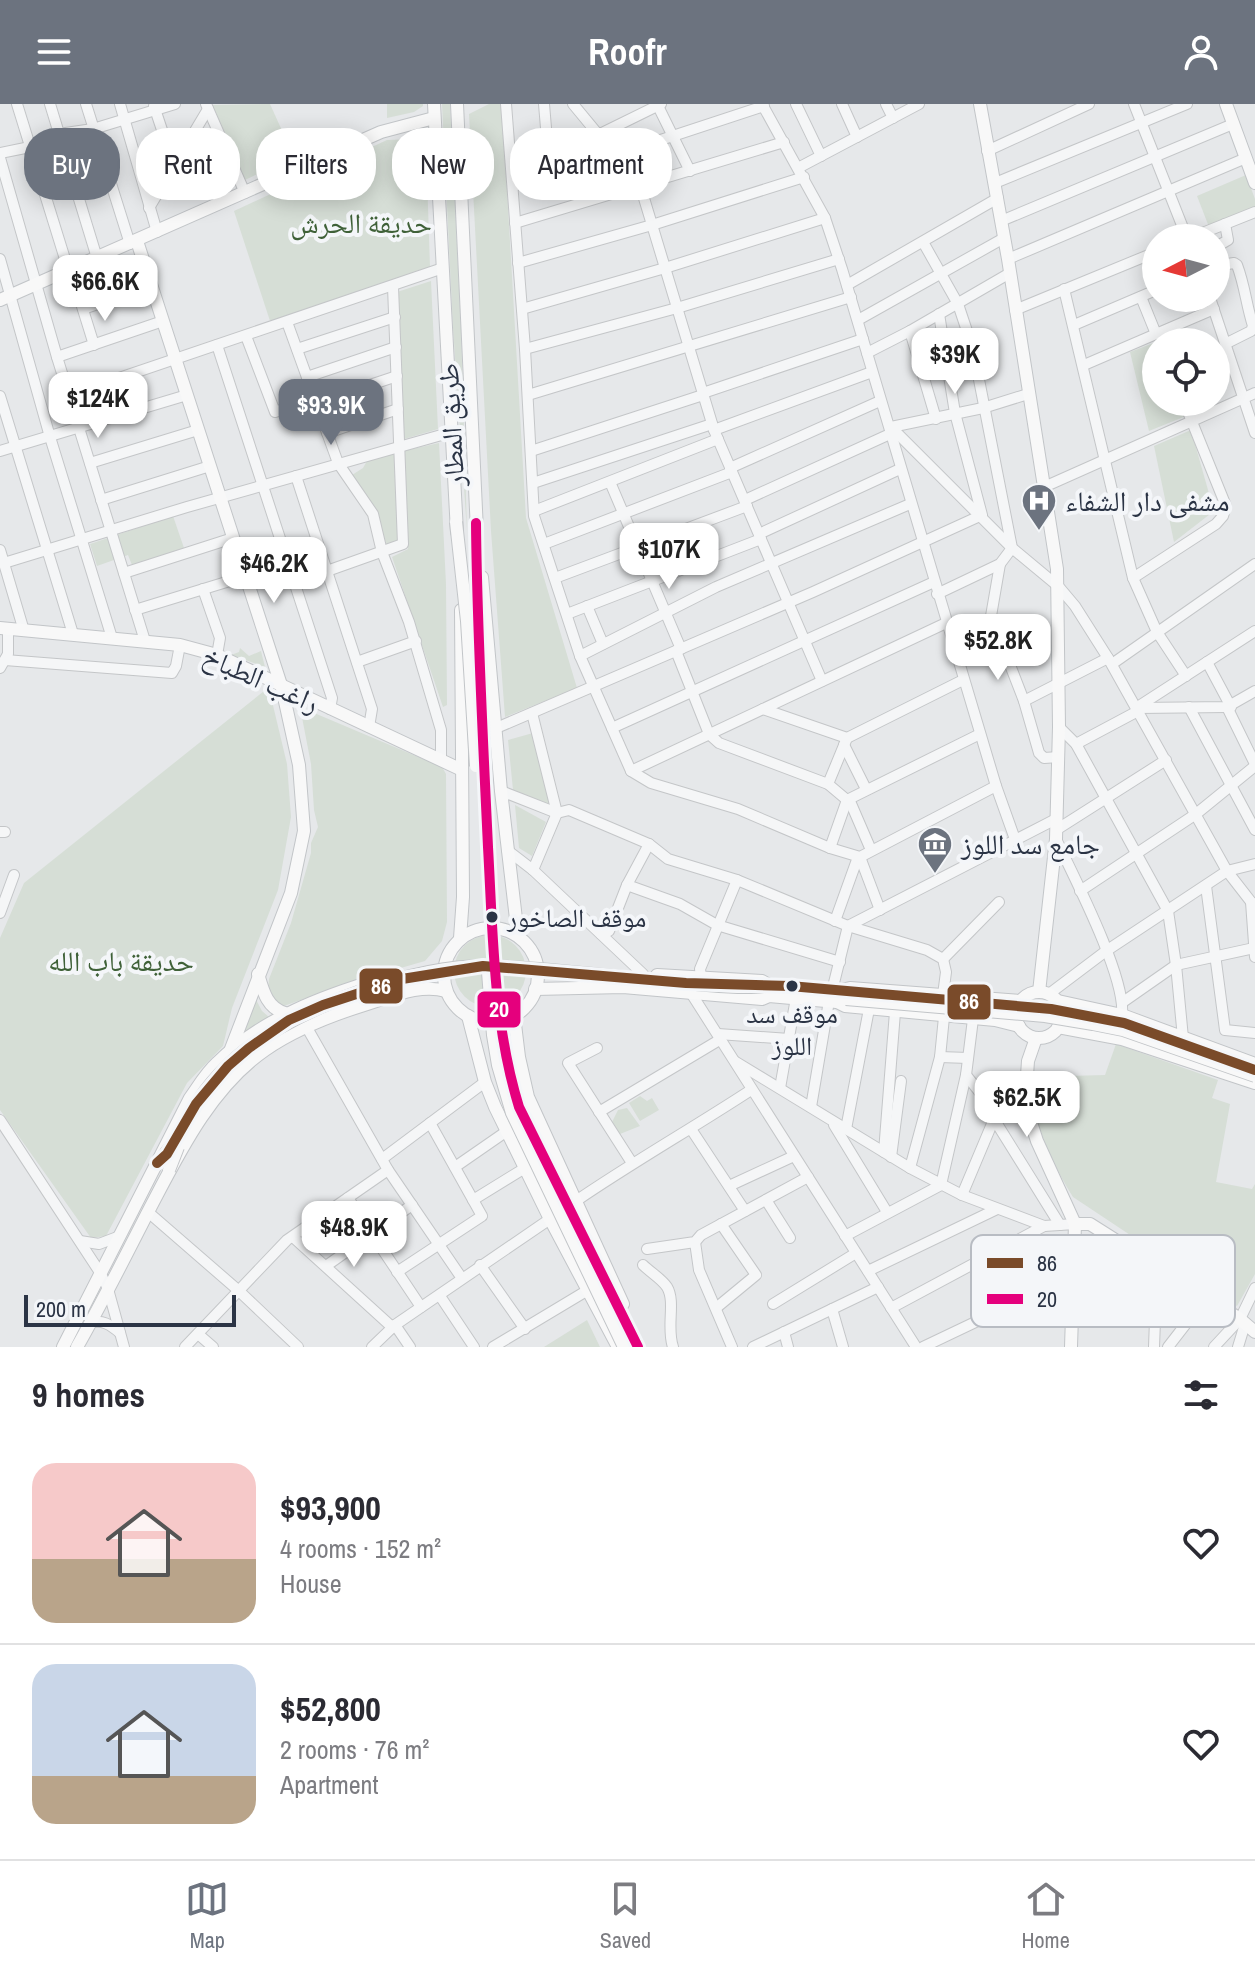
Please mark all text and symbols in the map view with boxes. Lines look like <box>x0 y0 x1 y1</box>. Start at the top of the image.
text: Roofr <box>588 28 667 76</box>
icon: menu <box>32 30 76 74</box>
icon: person <box>1179 30 1223 74</box>
chip: Buy <box>24 128 120 200</box>
chip: Rent <box>136 128 240 200</box>
chip: Filters <box>256 128 376 200</box>
chip: New <box>392 128 494 200</box>
chip: Apartment <box>510 128 672 200</box>
park label: حديقة الحرش <box>290 204 432 242</box>
north arrow <box>1142 224 1230 312</box>
map controls <box>1142 224 1230 416</box>
pin: $66.6K <box>40 255 170 323</box>
text: $66.6K <box>71 263 139 298</box>
pin: $39K <box>908 328 1002 396</box>
button: locate <box>1142 328 1230 416</box>
text: $39K <box>930 336 980 371</box>
street label: طريق المطار <box>429 362 473 489</box>
pin: $124K <box>42 372 154 440</box>
pin: $93.9K <box>266 379 396 447</box>
text: $124K <box>67 380 129 415</box>
text: $93.9K <box>297 387 365 422</box>
hospital icon: مشفى دار الشفاء <box>1020 482 1058 532</box>
place label: مشفى دار الشفاء <box>1065 482 1230 520</box>
pin: $107K <box>613 523 725 591</box>
text: $107K <box>638 531 700 566</box>
pin: $46.2K <box>209 537 339 605</box>
text: $46.2K <box>240 545 308 580</box>
pin: $52.8K <box>933 614 1063 682</box>
text: $52.8K <box>964 622 1032 657</box>
street label: راغب الطباخ <box>197 636 325 722</box>
museum icon: جامع سد اللوز <box>916 825 954 875</box>
place label: جامع سد اللوز <box>960 825 1100 863</box>
place label: موقف الصاخور <box>506 900 646 935</box>
marker: موقف الصاخور <box>484 909 500 925</box>
park label: حديقة باب الله <box>48 942 194 980</box>
line badge: 86 <box>358 967 404 1005</box>
text: 86 <box>371 971 391 1001</box>
marker: موقف سد اللوز <box>784 978 800 994</box>
line badge: 86 <box>946 983 992 1021</box>
text: 86 <box>959 986 979 1016</box>
line badge: 20 <box>476 990 522 1029</box>
text: 20 <box>489 994 509 1024</box>
place label: موقف سد اللوز <box>746 996 838 1063</box>
pin: $62.5K <box>962 1071 1092 1139</box>
text: $62.5K <box>993 1079 1061 1114</box>
pin: $48.9K <box>289 1201 419 1269</box>
text: $48.9K <box>320 1209 388 1244</box>
legend <box>971 1235 1235 1327</box>
text: 86 <box>1037 1248 1057 1278</box>
text: 20 <box>1037 1284 1057 1314</box>
scale bar <box>24 1291 236 1327</box>
text: 200 m <box>36 1294 86 1324</box>
text: 9 homes <box>32 1372 145 1418</box>
icon: filters <box>1179 1373 1223 1417</box>
text: $93,900 <box>280 1485 381 1531</box>
icon: home <box>96 1495 192 1591</box>
icon: heart <box>1179 1521 1223 1565</box>
text: 4 rooms · 152 m² <box>280 1531 441 1566</box>
text: House <box>280 1566 342 1601</box>
text: $52,800 <box>280 1686 381 1732</box>
icon: home <box>96 1696 192 1792</box>
icon: heart <box>1179 1722 1223 1766</box>
text: 2 rooms · 76 m² <box>280 1732 429 1767</box>
text: Apartment <box>280 1767 378 1802</box>
tab: Map <box>185 1877 229 1955</box>
tab: Saved <box>600 1877 651 1955</box>
tab: Home <box>1022 1877 1070 1955</box>

